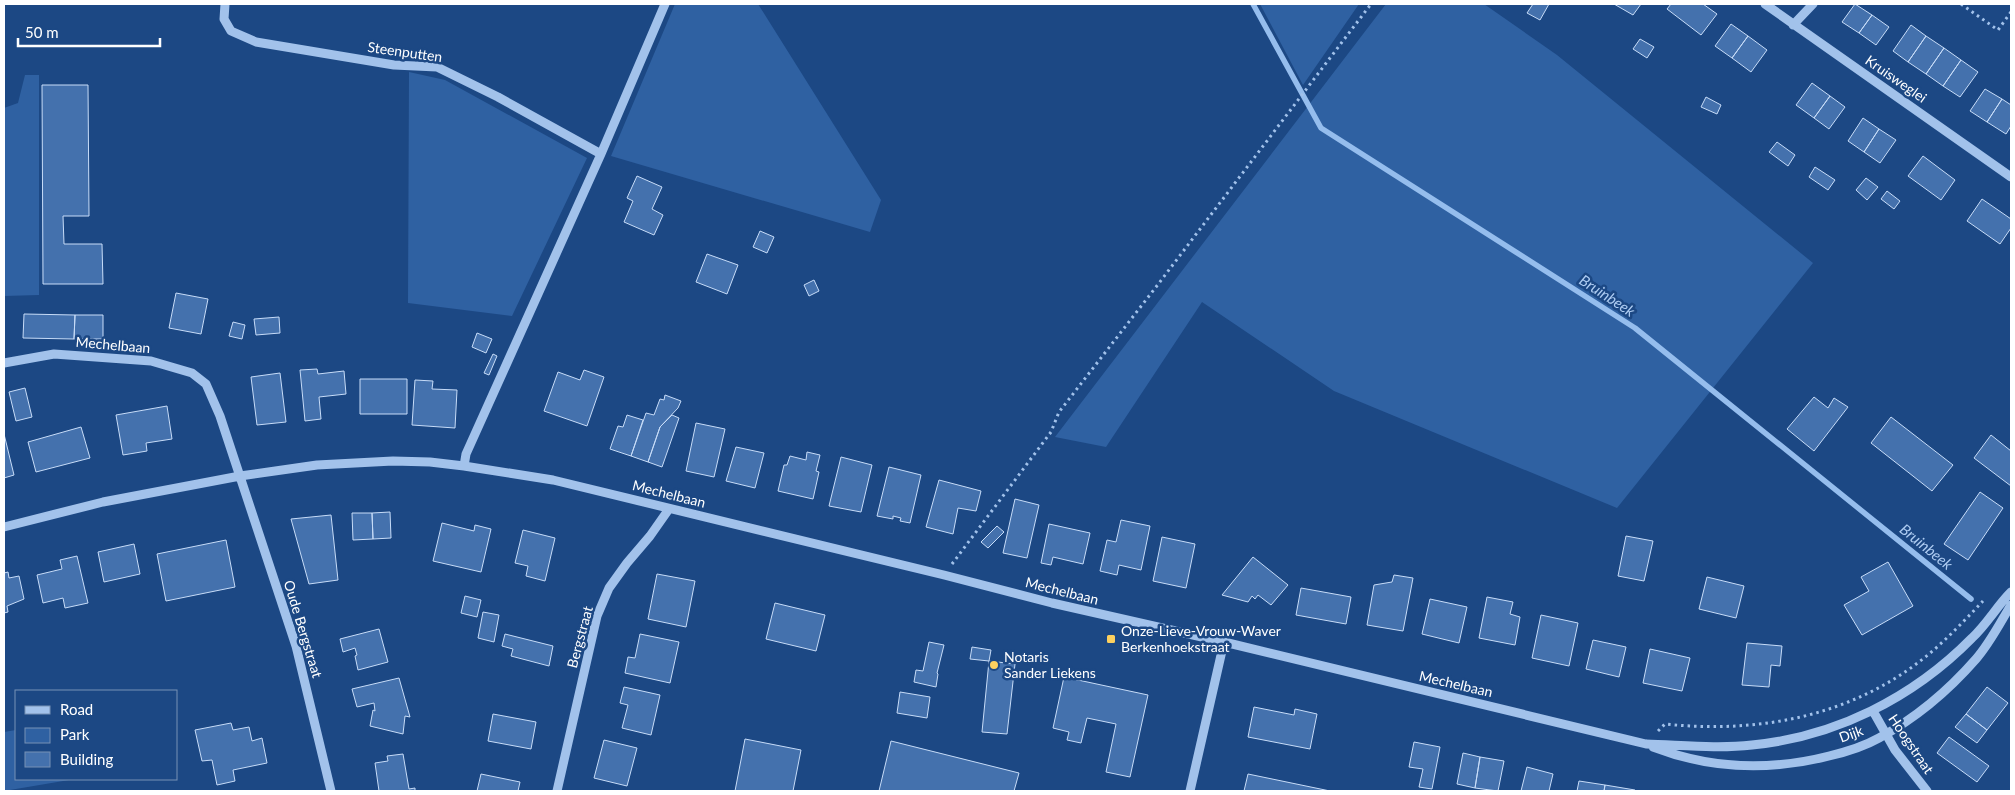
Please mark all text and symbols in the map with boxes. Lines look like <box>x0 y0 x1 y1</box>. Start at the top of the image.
scale bar <box>18 15 160 47</box>
text: 50 m <box>25 23 59 41</box>
street label: Steenputten <box>367 38 444 65</box>
street label: Kruisweglei <box>1862 51 1930 106</box>
water label: Bruinbeek <box>1576 271 1639 320</box>
street label: Mechelbaan <box>75 333 151 356</box>
street label: Mechelbaan <box>631 476 708 511</box>
water label: Bruinbeek <box>1897 519 1957 574</box>
street label: Mechelbaan <box>1024 573 1101 608</box>
street label: Oude Bergstraat <box>281 578 326 680</box>
street label: Bergstraat <box>563 604 596 670</box>
place label: Onze-Lieve-Vrouw-Waver Berkenhoekstraat <box>1121 622 1281 655</box>
marker: Onze-Lieve-Vrouw-Waver Berkenhoekstraat <box>1105 633 1117 645</box>
place label: Notaris Sander Liekens <box>1004 648 1096 681</box>
marker: Notaris Sander Liekens <box>988 659 1000 671</box>
street label: Mechelbaan <box>1418 667 1495 700</box>
legend <box>15 690 178 780</box>
text: Road <box>60 700 93 718</box>
street label: Hoogstraat <box>1885 711 1938 777</box>
street label: Dijk <box>1836 721 1866 746</box>
text: Park <box>60 725 90 743</box>
text: Building <box>60 750 113 768</box>

